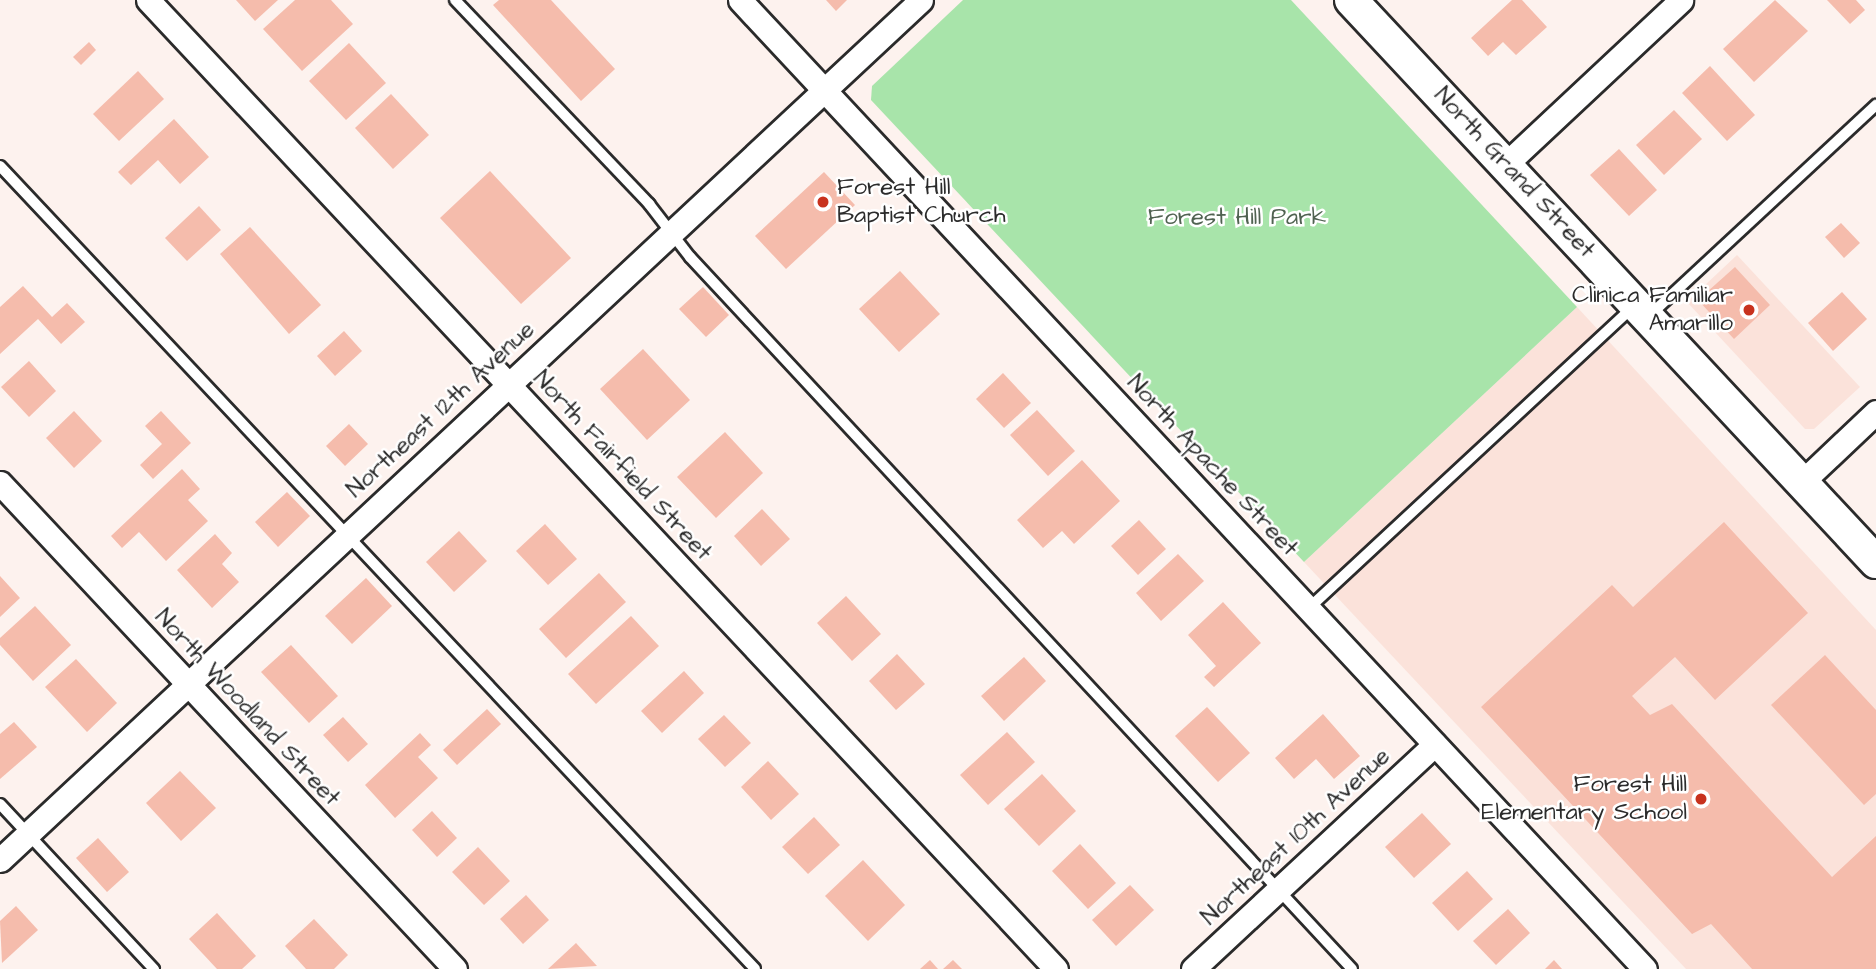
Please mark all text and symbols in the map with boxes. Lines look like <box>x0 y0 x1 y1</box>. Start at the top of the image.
street label: North Grand Street <box>1427 82 1601 264</box>
place label: Forest Hill Baptist Church <box>837 174 1006 230</box>
marker: Forest Hill Baptist Church <box>815 194 831 210</box>
park label: Forest Hill Park <box>1148 204 1326 232</box>
place label: Clinica Familiar Amarillo <box>1572 282 1733 338</box>
marker: Clinica Familiar Amarillo <box>1739 300 1759 320</box>
street label: Northeast 12th Avenue <box>341 316 541 504</box>
street label: North Fairfield Street <box>526 365 718 567</box>
street label: North Apache Street <box>1120 369 1304 563</box>
street label: North Woodland Street <box>148 604 346 812</box>
street label: Northeast 10th Avenue <box>1196 742 1396 932</box>
place label: Forest Hill Elementary School <box>1481 771 1687 827</box>
marker: Forest Hill Elementary School <box>1693 791 1709 807</box>

